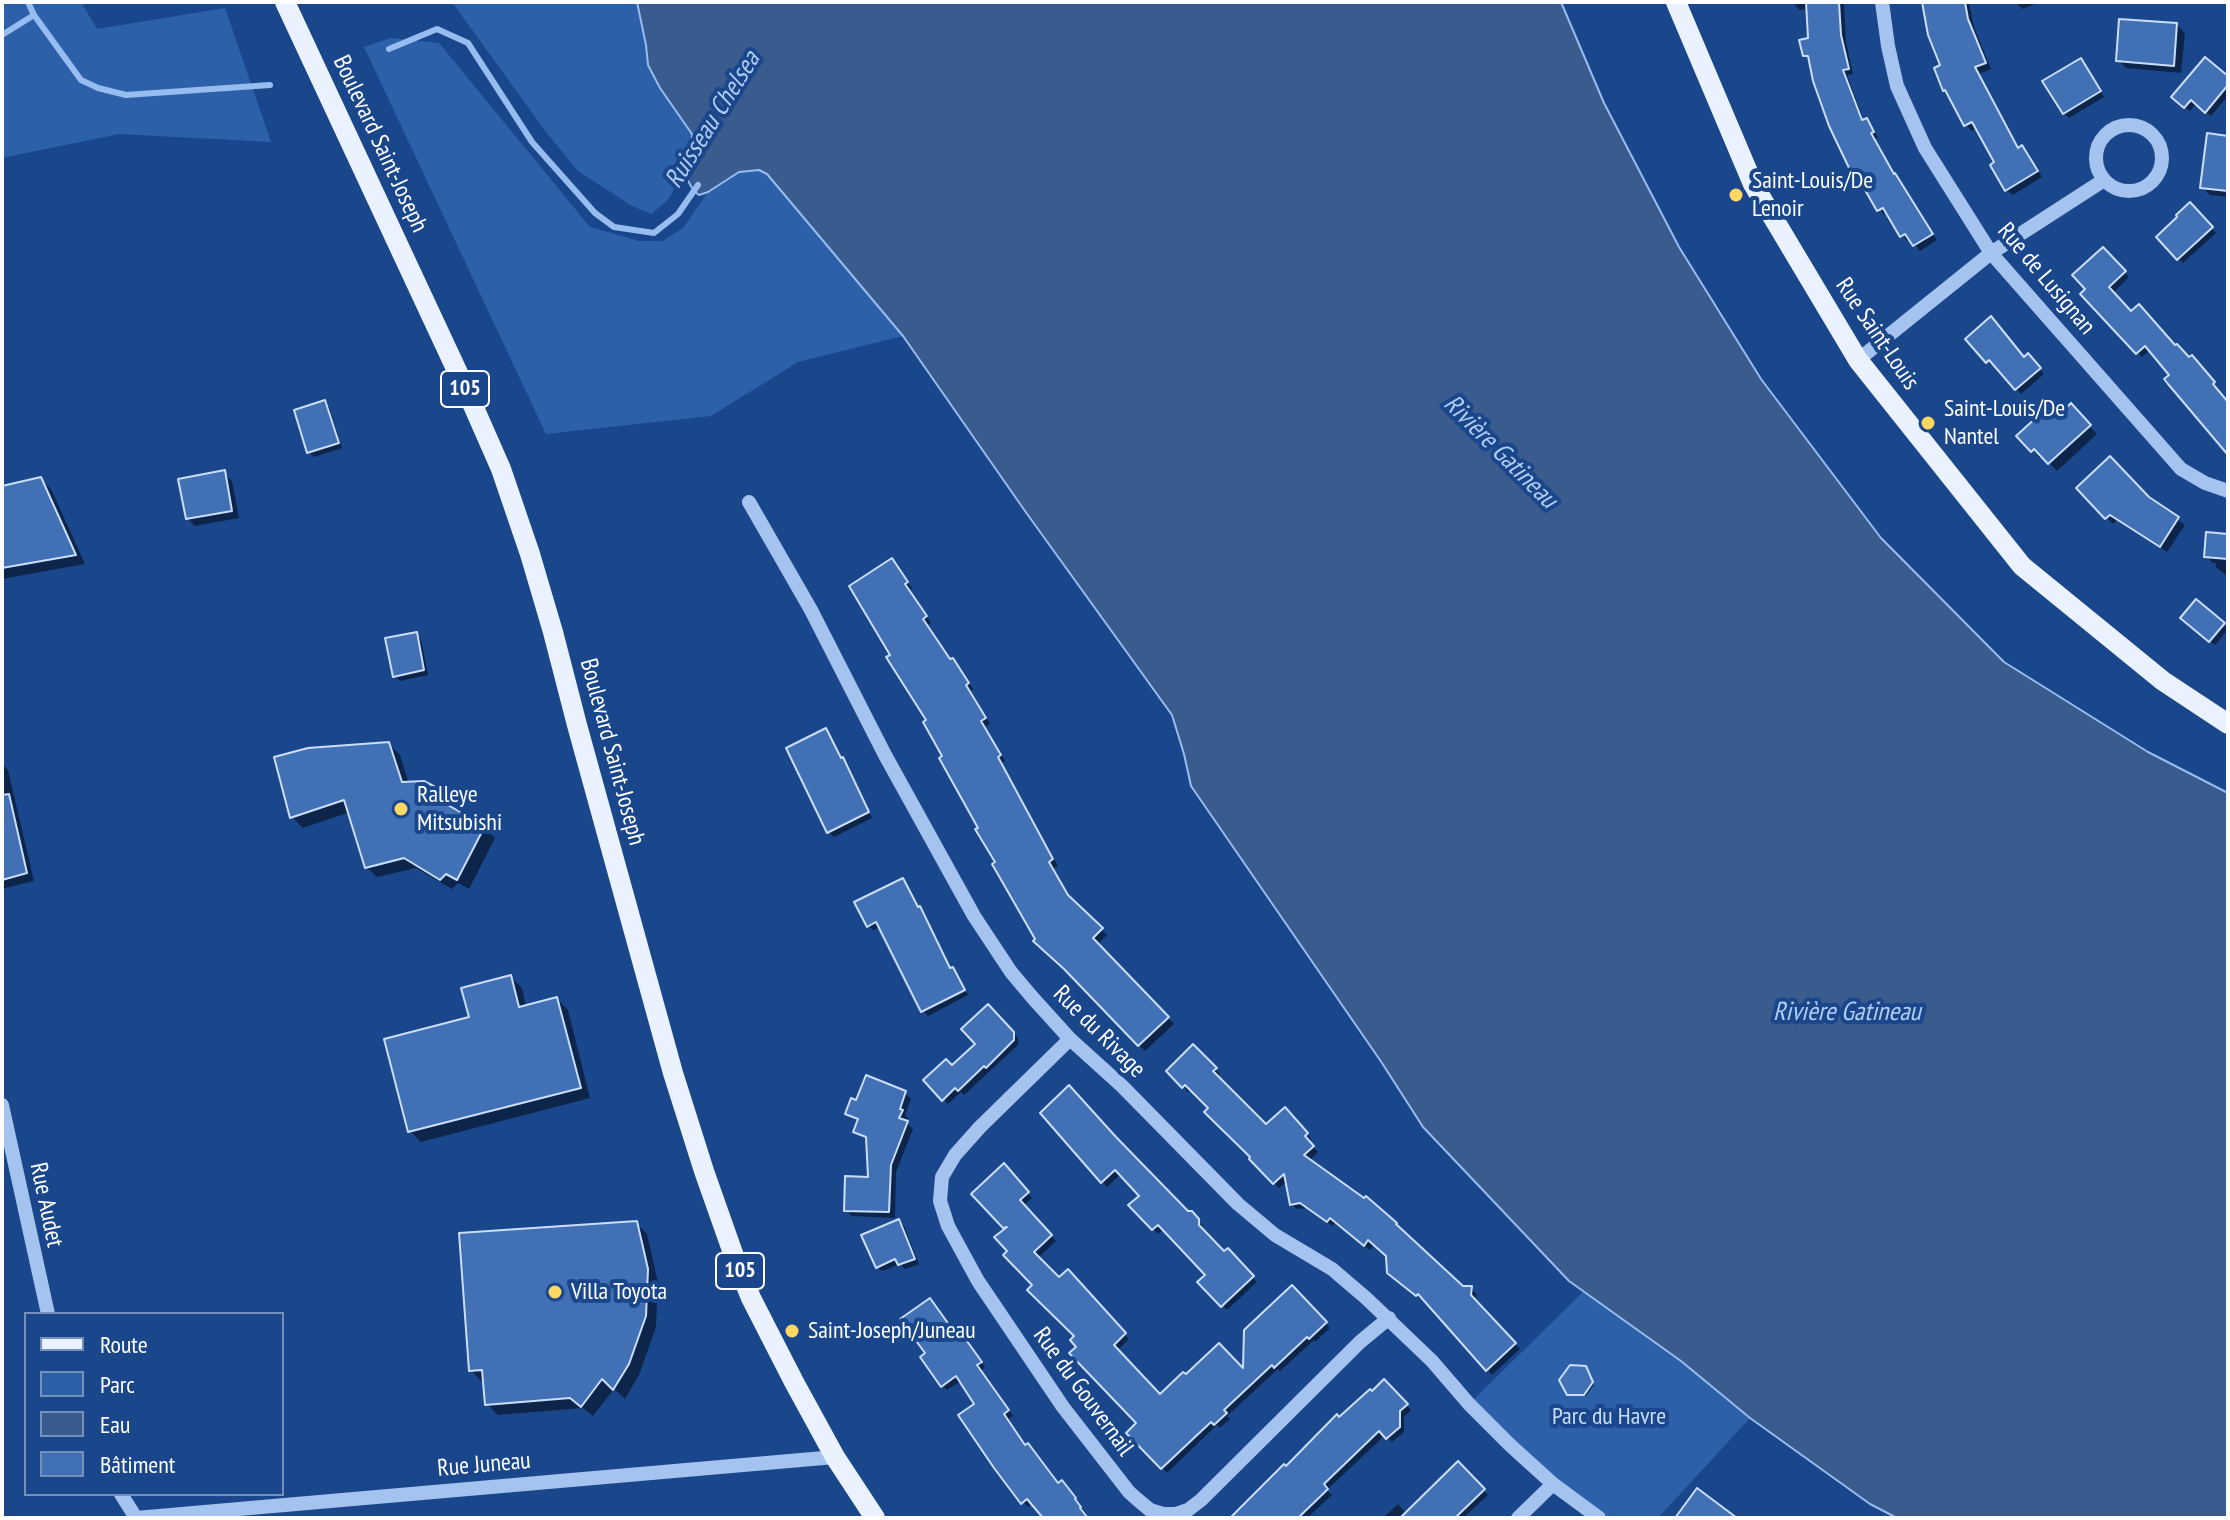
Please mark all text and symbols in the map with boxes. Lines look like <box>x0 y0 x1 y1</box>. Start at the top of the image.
water label: Ruisseau Chelsea <box>659 46 767 194</box>
street label: Boulevard Saint-Joseph <box>326 51 434 237</box>
place label: Saint-Louis/De Lenoir <box>1752 167 1873 223</box>
marker: Saint-Louis/De Lenoir <box>1727 186 1745 204</box>
street label: Rue de Lusignan <box>1991 217 2101 341</box>
street label: Rue Saint-Louis <box>1829 273 1925 395</box>
road number: 105 <box>441 371 489 407</box>
water label: Rivière Gatineau <box>1437 389 1563 515</box>
place label: Saint-Louis/De Nantel <box>1944 395 2065 451</box>
marker: Saint-Louis/De Nantel <box>1919 414 1937 432</box>
street label: Boulevard Saint-Joseph <box>573 656 651 848</box>
place label: Ralleye Mitsubishi <box>417 781 502 837</box>
marker: Ralleye Mitsubishi <box>392 800 410 818</box>
street label: Rue du Rivage <box>1047 980 1151 1084</box>
water label: Rivière Gatineau <box>1773 997 1921 1029</box>
street label: Rue Audet <box>23 1160 69 1250</box>
road number: 105 <box>716 1253 764 1289</box>
place label: Villa Toyota <box>571 1278 667 1306</box>
marker: Villa Toyota <box>546 1283 564 1301</box>
legend <box>24 1312 284 1496</box>
place label: Saint-Joseph/Juneau <box>808 1317 976 1345</box>
marker: Saint-Joseph/Juneau <box>783 1322 801 1340</box>
street label: Rue du Gouvernail <box>1027 1322 1139 1462</box>
text: Route <box>100 1329 148 1360</box>
text: Parc <box>100 1369 135 1400</box>
park label: Parc du Havre <box>1552 1403 1666 1431</box>
text: Eau <box>100 1409 130 1440</box>
street label: Rue Juneau <box>436 1447 532 1483</box>
text: Bâtiment <box>100 1449 175 1480</box>

